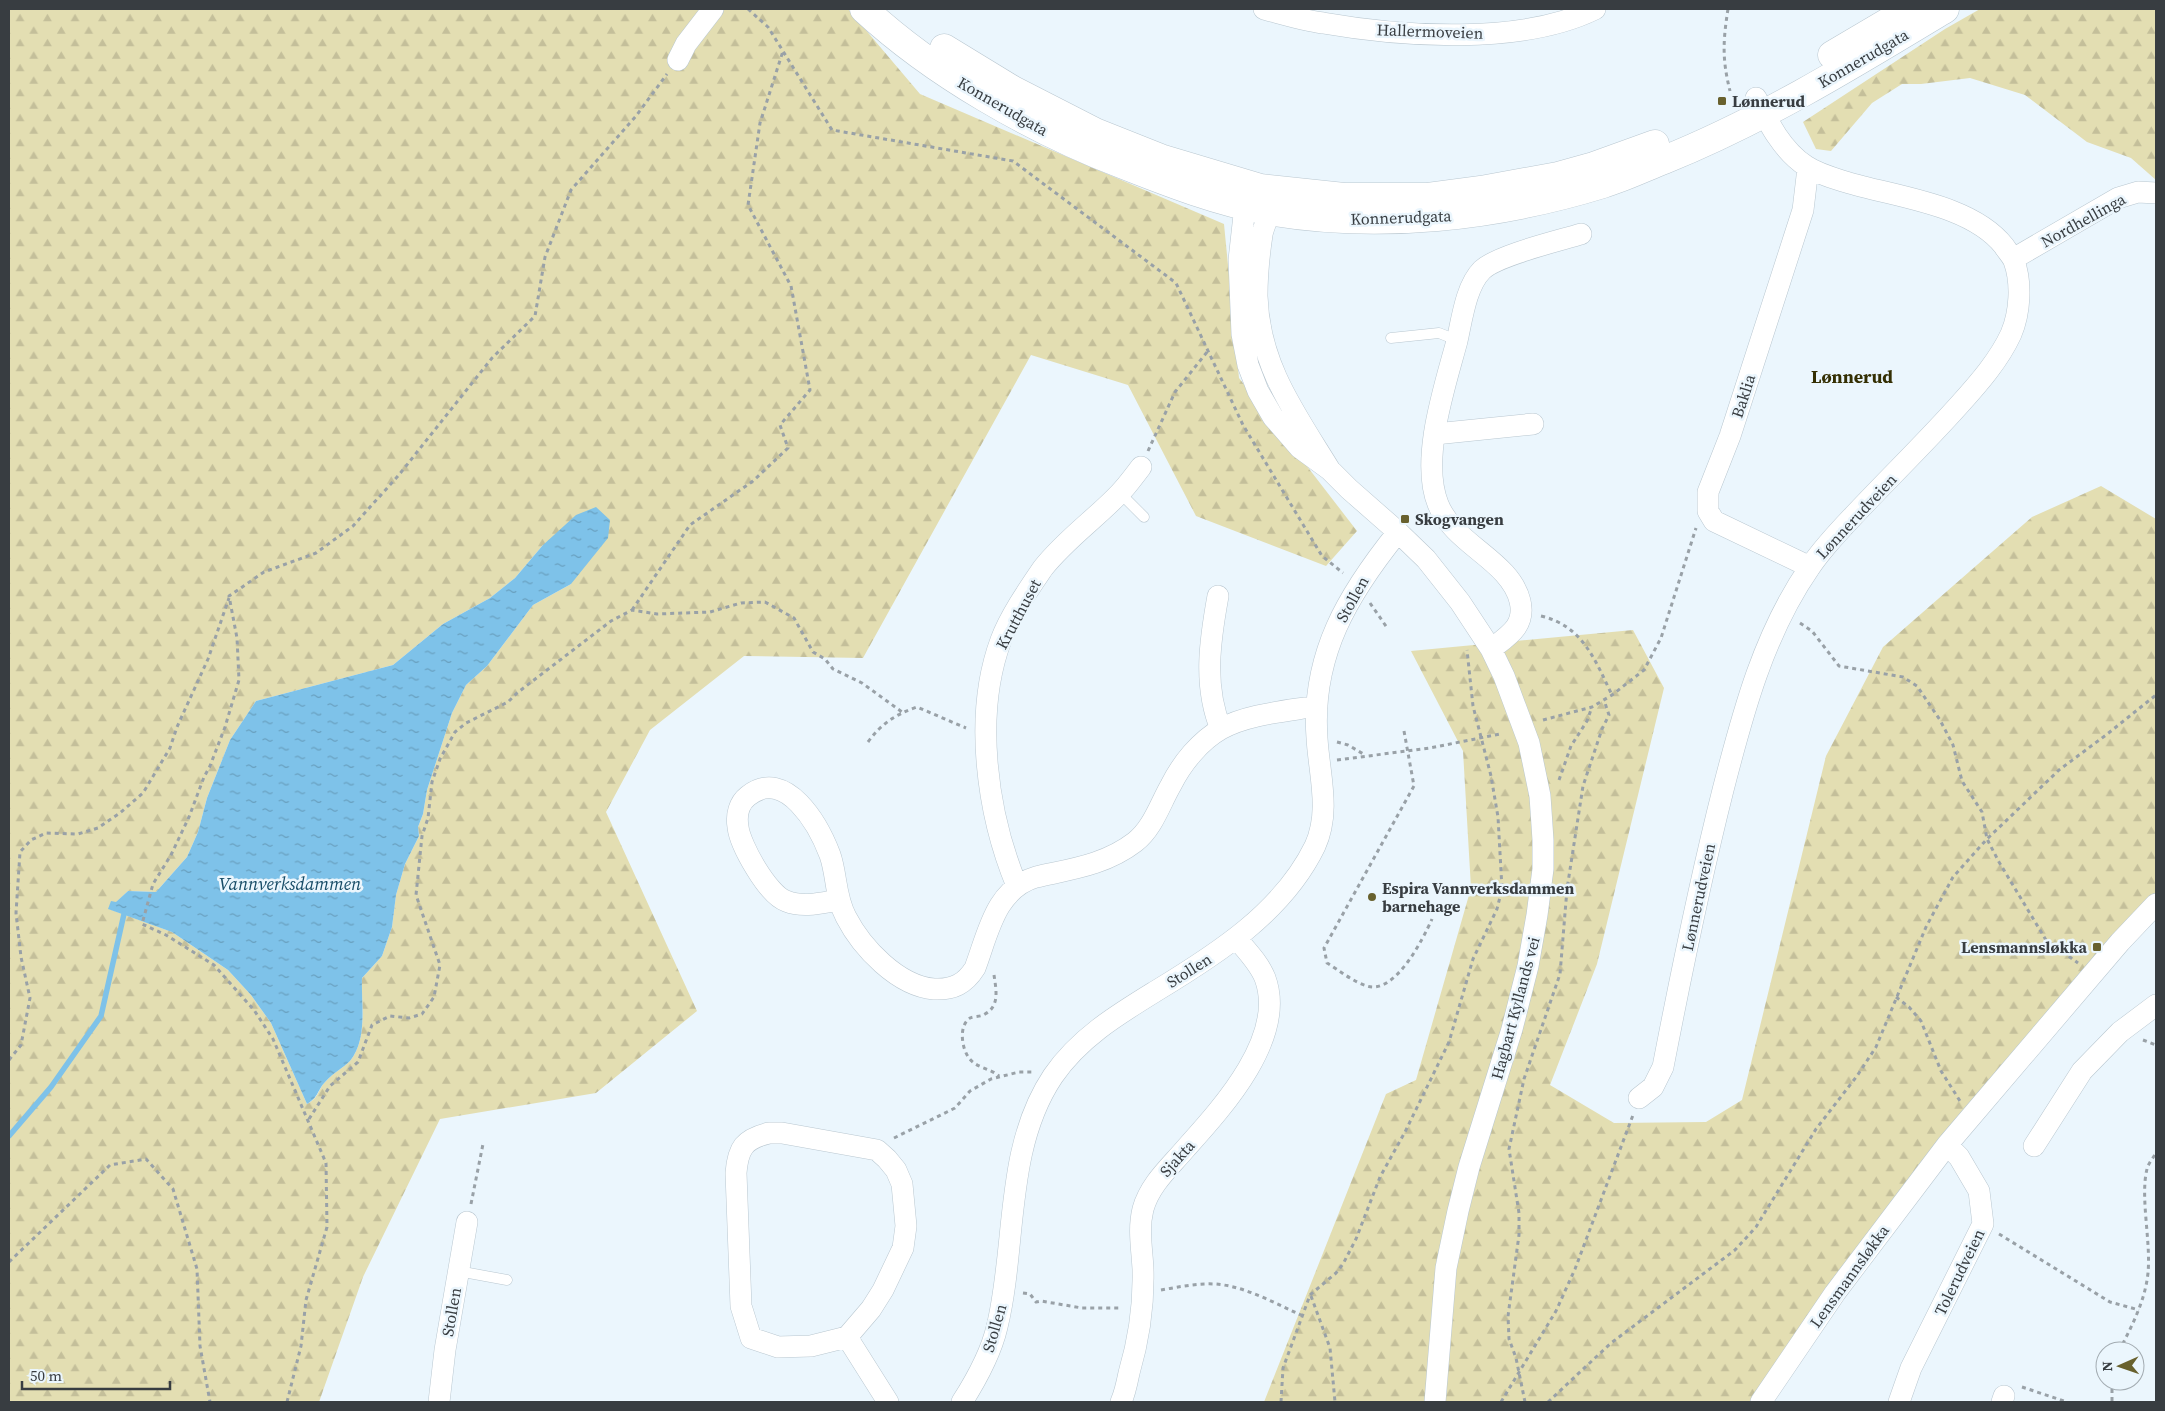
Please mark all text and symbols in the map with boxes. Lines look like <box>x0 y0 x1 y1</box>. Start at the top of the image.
street label: Hallermoveien <box>1376 18 1484 44</box>
street label: Konnerudgata <box>1814 23 1913 93</box>
street label: Konnerudgata <box>954 71 1053 141</box>
place label: Lønnerud <box>1732 90 1805 112</box>
marker: Lønnerud <box>1716 95 1728 107</box>
street label: Nordhellinga <box>2037 187 2130 252</box>
street label: Konnerudgata <box>1350 204 1453 230</box>
district label: Lønnerud <box>1811 364 1893 389</box>
street label: Baklia <box>1726 371 1761 421</box>
street label: Lønnerudveien <box>1811 468 1902 563</box>
place label: Skogvangen <box>1415 508 1504 530</box>
marker: Skogvangen <box>1399 513 1411 525</box>
street label: Stollen <box>1330 572 1374 626</box>
street label: Krutthuset <box>990 574 1046 653</box>
street label: Lønnerudveien <box>1676 841 1720 953</box>
water label: Vannverksdammen <box>219 871 361 896</box>
place label: Espira Vannverksdammen barnehage <box>1382 877 1574 917</box>
marker: Espira Vannverksdammen barnehage <box>1366 891 1378 903</box>
street label: Hagbart Kyllands vei <box>1485 934 1545 1082</box>
place label: Lensmannsløkka <box>1961 936 2087 958</box>
marker: Lensmannsløkka <box>2091 941 2103 953</box>
street label: Stollen <box>1162 947 1216 992</box>
street label: Sjakta <box>1154 1134 1200 1181</box>
street label: Lensmannsløkka <box>1804 1219 1894 1332</box>
street label: Tolerudveien <box>1929 1225 1990 1319</box>
street label: Stollen <box>436 1286 466 1338</box>
street label: Stollen <box>977 1301 1011 1355</box>
north arrow <box>2095 1341 2145 1391</box>
scale bar <box>22 1358 170 1390</box>
text: N <box>2097 1361 2117 1372</box>
text: 50 m <box>30 1365 62 1386</box>

